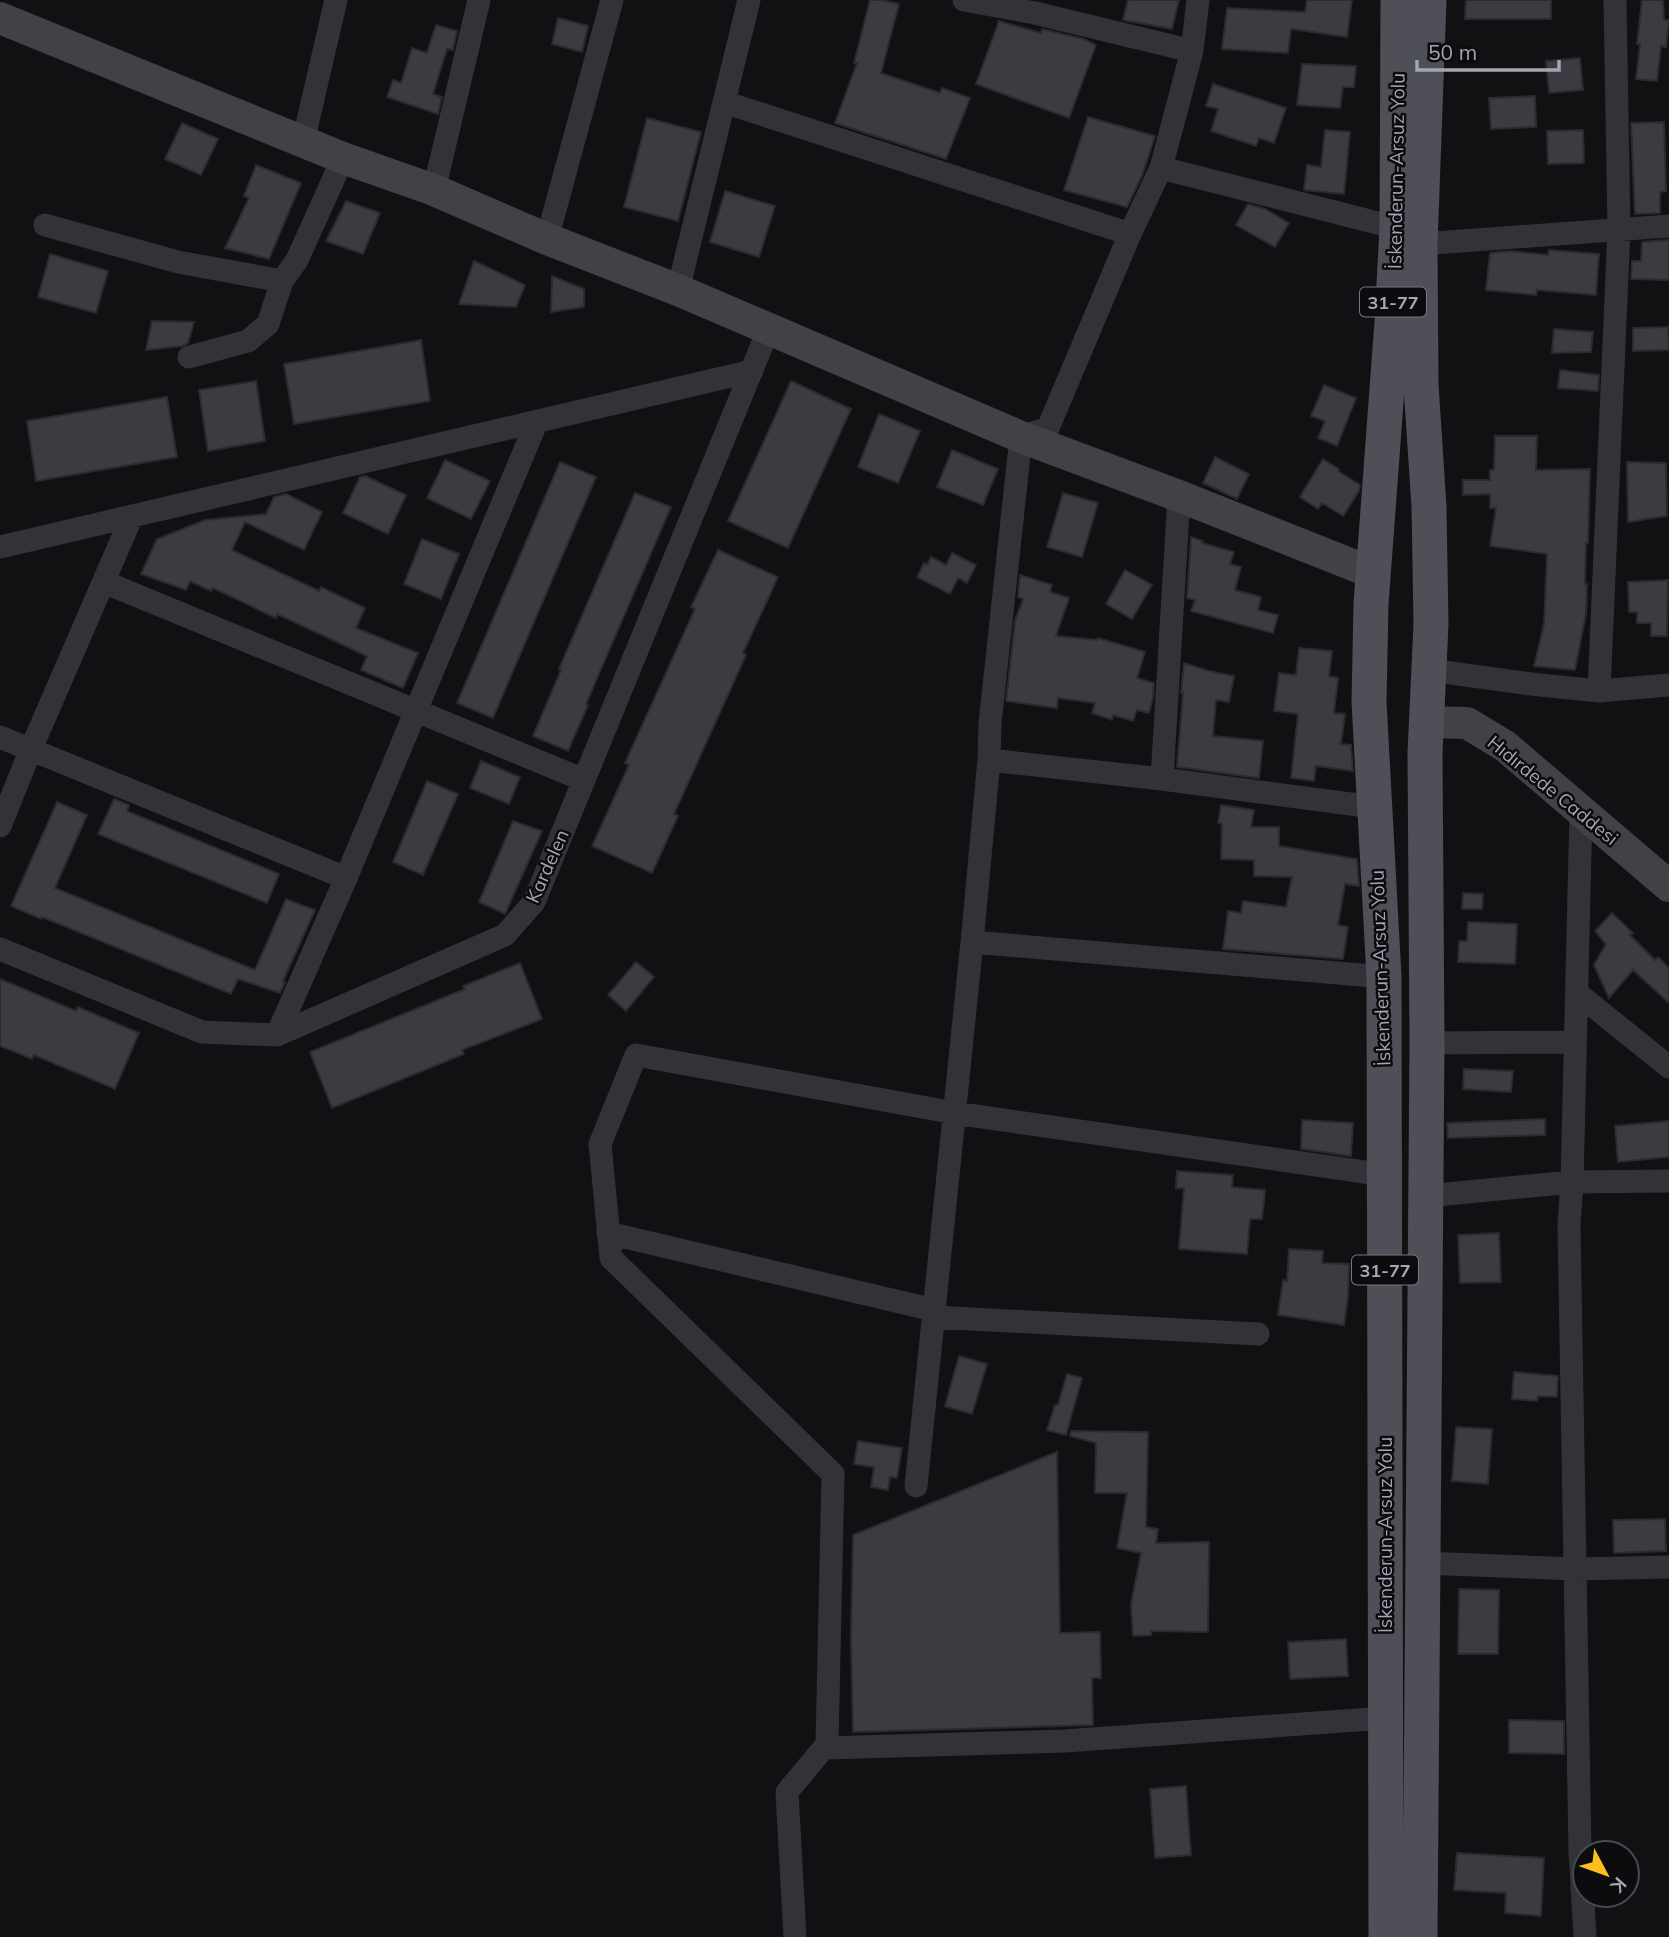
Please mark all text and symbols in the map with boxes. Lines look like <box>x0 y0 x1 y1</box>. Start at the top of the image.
scale bar <box>1417 28 1559 72</box>
text: 50 m <box>1428 39 1477 65</box>
street label: İskenderun-Arsuz Yolu <box>1382 73 1410 269</box>
road number: 31-77 <box>1360 288 1426 316</box>
street label: Hıdırdede Caddesi <box>1483 730 1623 850</box>
street label: Kardelen <box>520 826 574 906</box>
street label: İskenderun-Arsuz Yolu <box>1365 870 1395 1066</box>
road number: 31-77 <box>1352 1255 1418 1284</box>
street label: İskenderun-Arsuz Yolu <box>1373 1437 1397 1633</box>
north arrow <box>1571 1839 1641 1909</box>
text: K <box>1605 1873 1632 1899</box>

